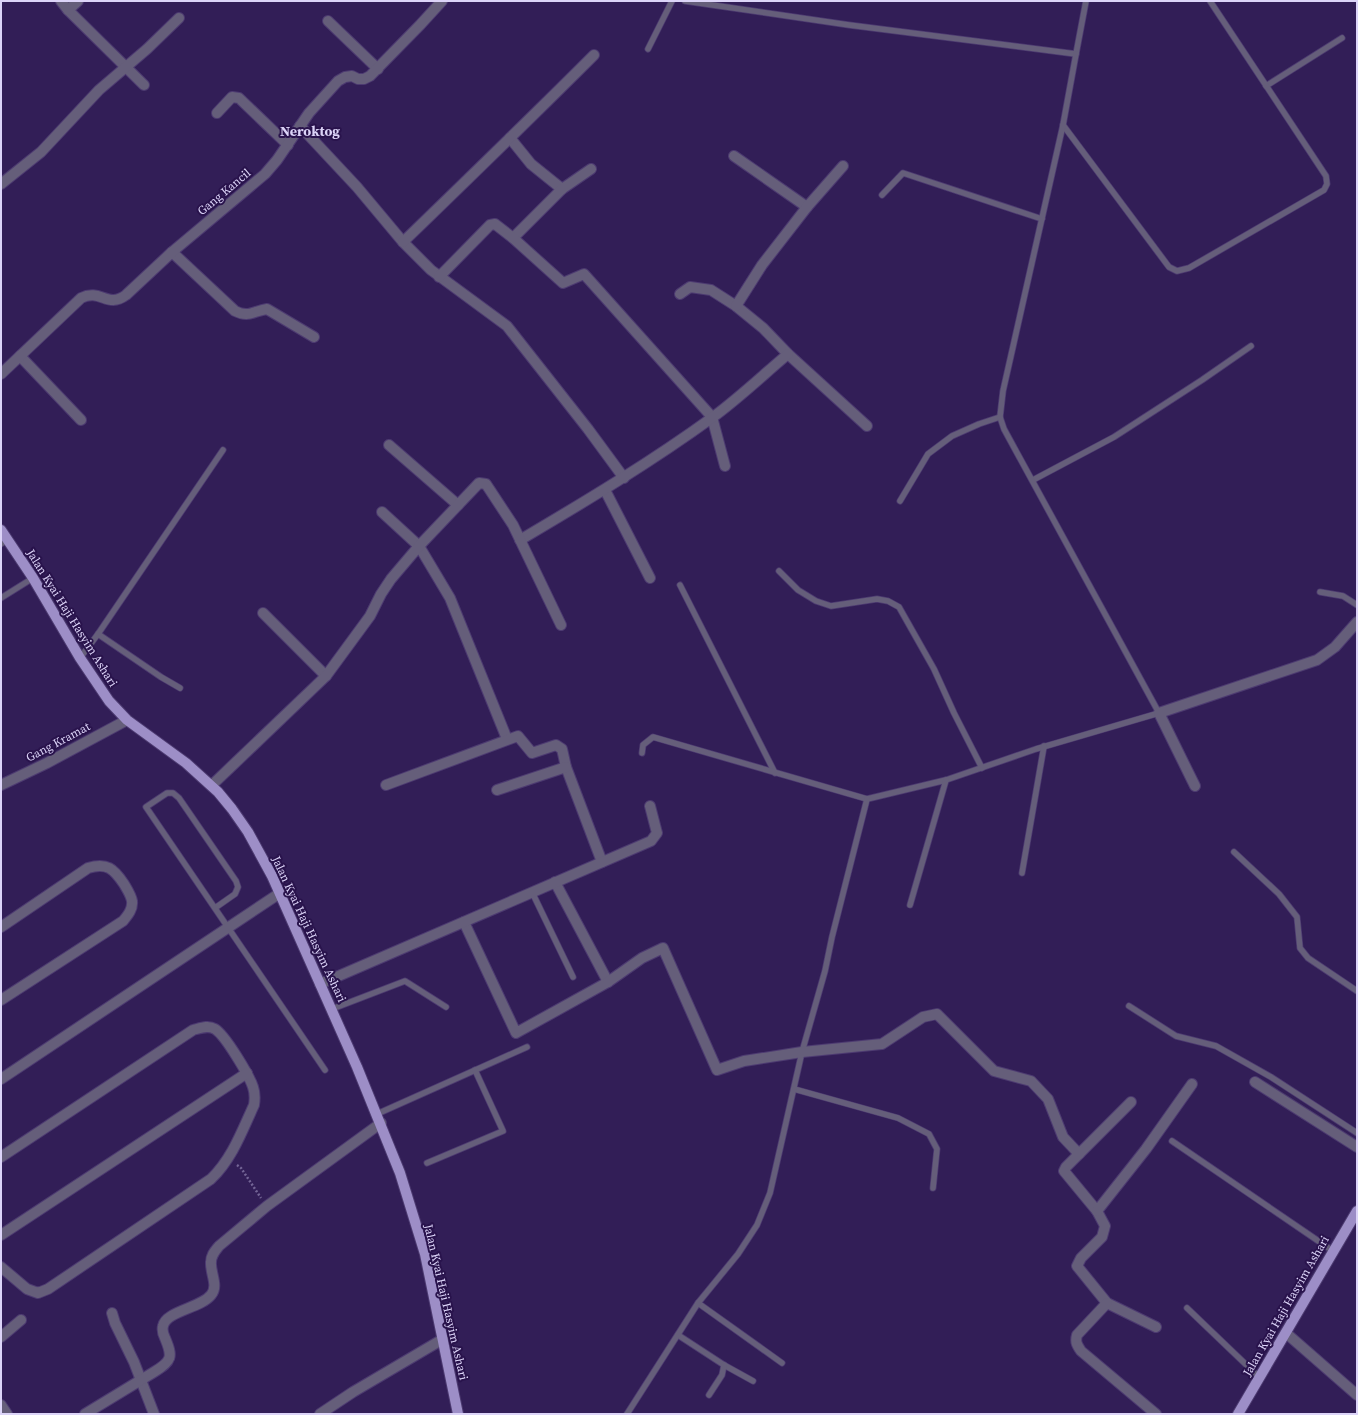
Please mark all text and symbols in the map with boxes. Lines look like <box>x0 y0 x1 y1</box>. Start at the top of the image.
district label: Neroktog <box>280 121 340 141</box>
street label: Gang Kancil <box>194 165 254 219</box>
street label: Jalan Kyai Haji Hasyim Ashari <box>22 545 121 690</box>
street label: Gang Kramat <box>23 718 93 766</box>
street label: Jalan Kyai Haji Hasyim Ashari <box>268 852 350 1005</box>
street label: Jalan Kyai Haji Hasyim Ashari <box>420 1221 472 1382</box>
street label: Jalan Kyai Haji Hasyim Ashari <box>1239 1233 1333 1380</box>

